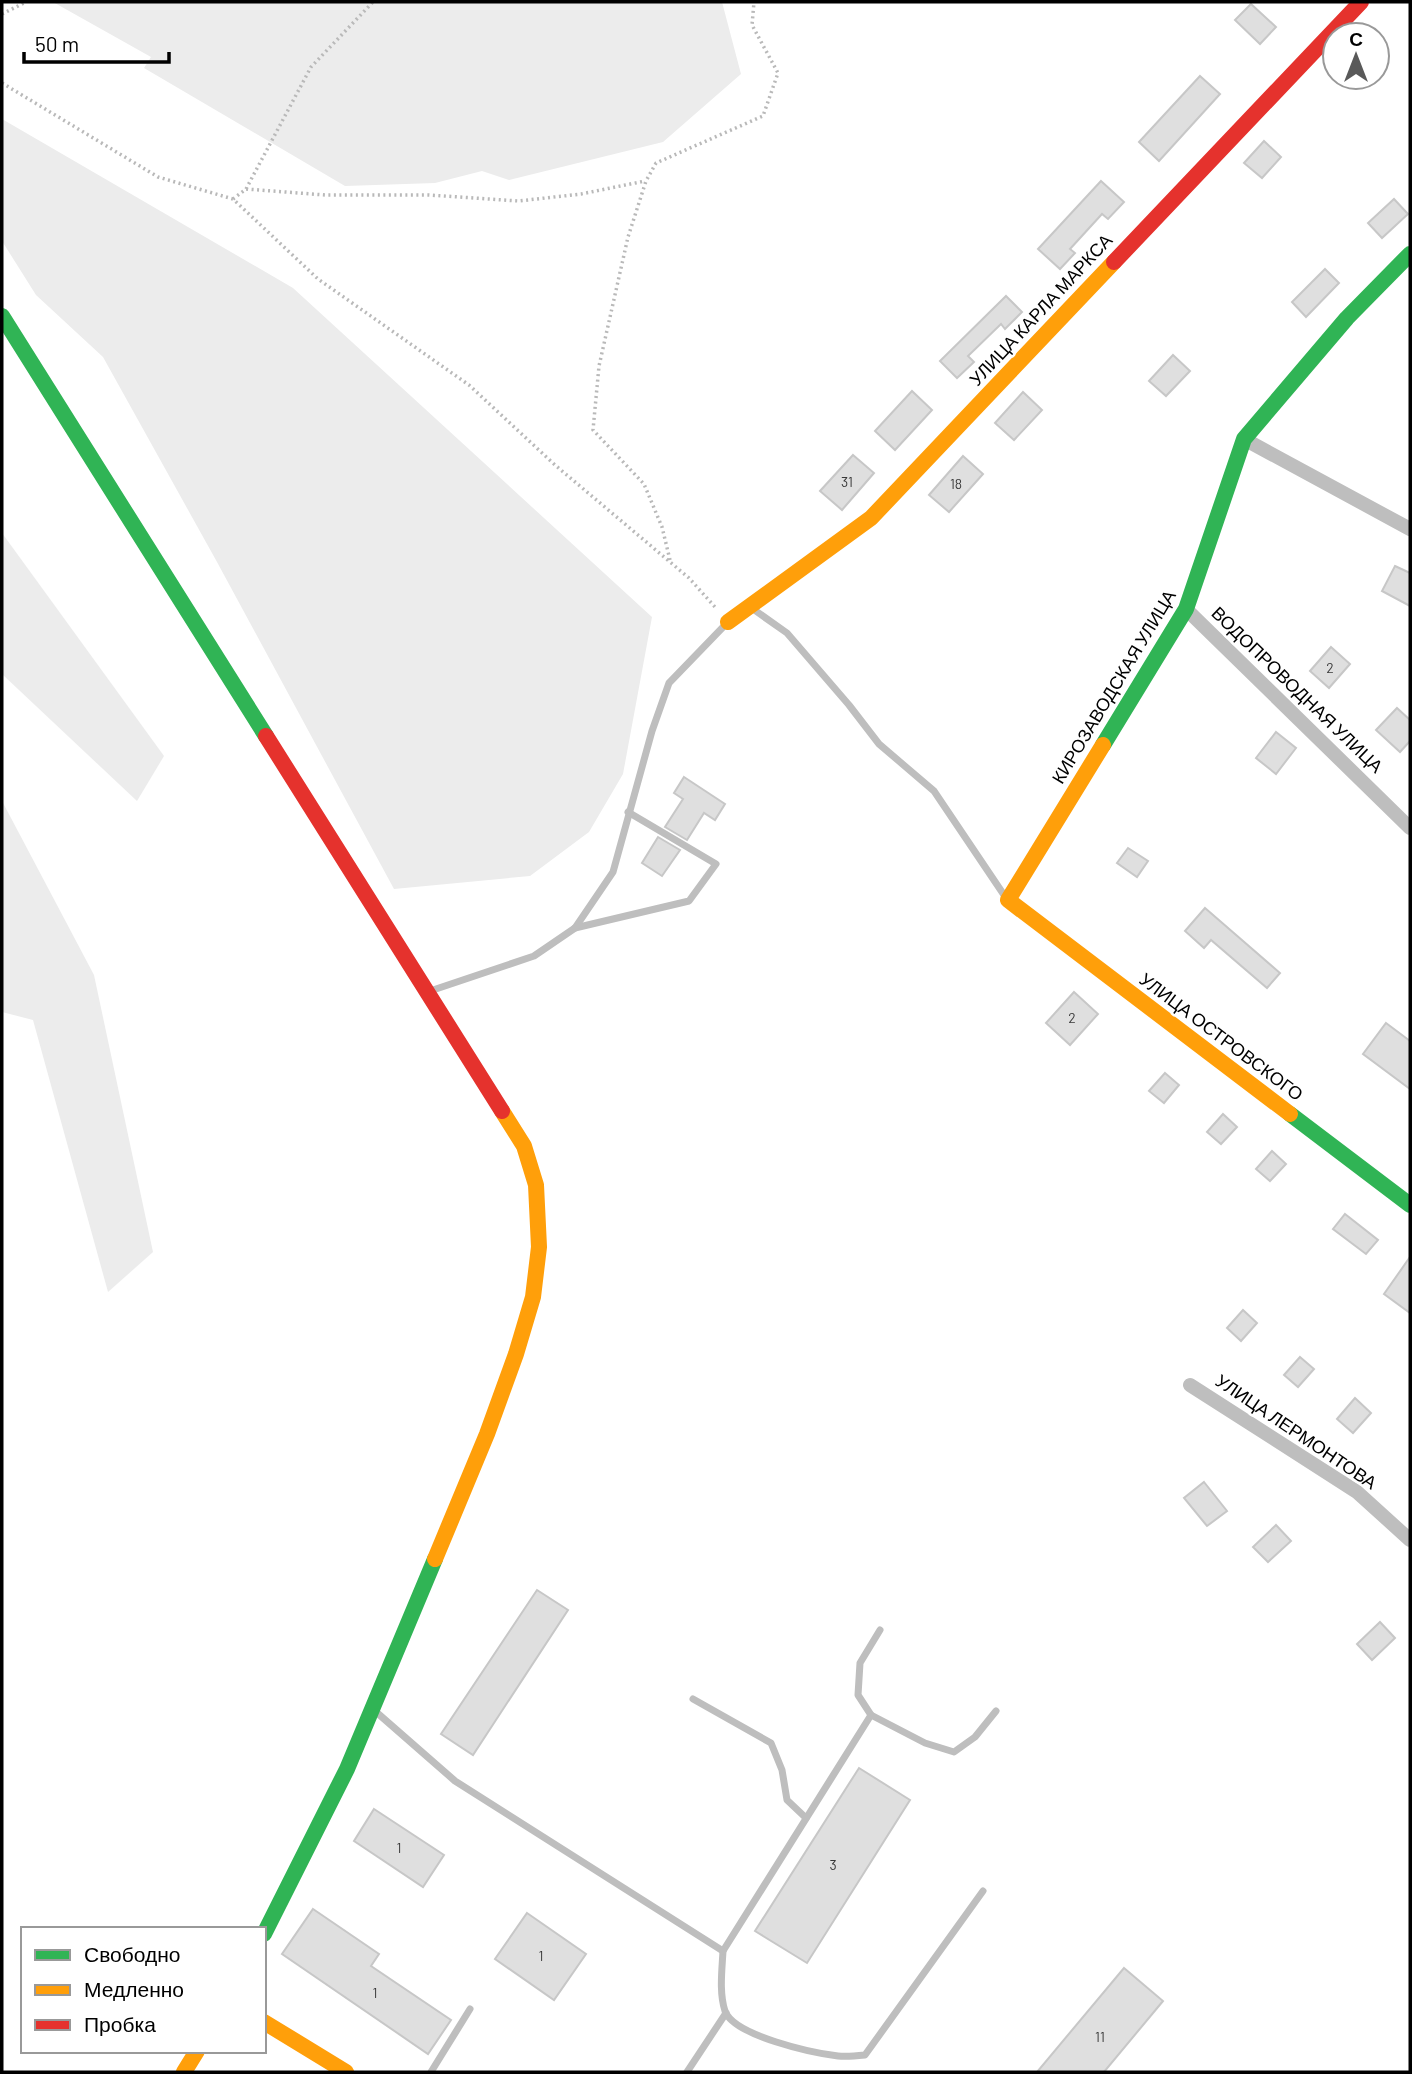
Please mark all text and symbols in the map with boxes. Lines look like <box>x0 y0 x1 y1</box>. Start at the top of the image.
scale bar <box>24 21 170 65</box>
north arrow <box>1321 21 1391 91</box>
text: С <box>1349 27 1363 50</box>
text: 50 m <box>35 31 79 56</box>
street label: УЛИЦА КАРЛА МАРКСА <box>964 229 1116 390</box>
house number: 31 <box>841 473 853 490</box>
house number: 18 <box>950 475 962 492</box>
street label: КИРОЗАВОДСКАЯ УЛИЦА <box>1047 586 1180 787</box>
street label: ВОДОПРОВОДНАЯ УЛИЦА <box>1208 602 1388 777</box>
house number: 2 <box>1326 659 1334 676</box>
street label: УЛИЦА ОСТРОВСКОГО <box>1136 968 1308 1105</box>
house number: 2 <box>1068 1009 1076 1026</box>
street label: УЛИЦА ЛЕРМОНТОВА <box>1212 1369 1381 1493</box>
house number: 1 <box>397 1839 401 1856</box>
house number: 3 <box>829 1856 837 1873</box>
legend <box>21 1927 266 2053</box>
text: Свободно <box>84 1941 181 1966</box>
house number: 1 <box>539 1947 543 1964</box>
text: Медленно <box>84 1976 184 2001</box>
house number: 1 <box>373 1984 377 2001</box>
text: Пробка <box>84 2011 156 2036</box>
house number: 11 <box>1095 2028 1105 2045</box>

